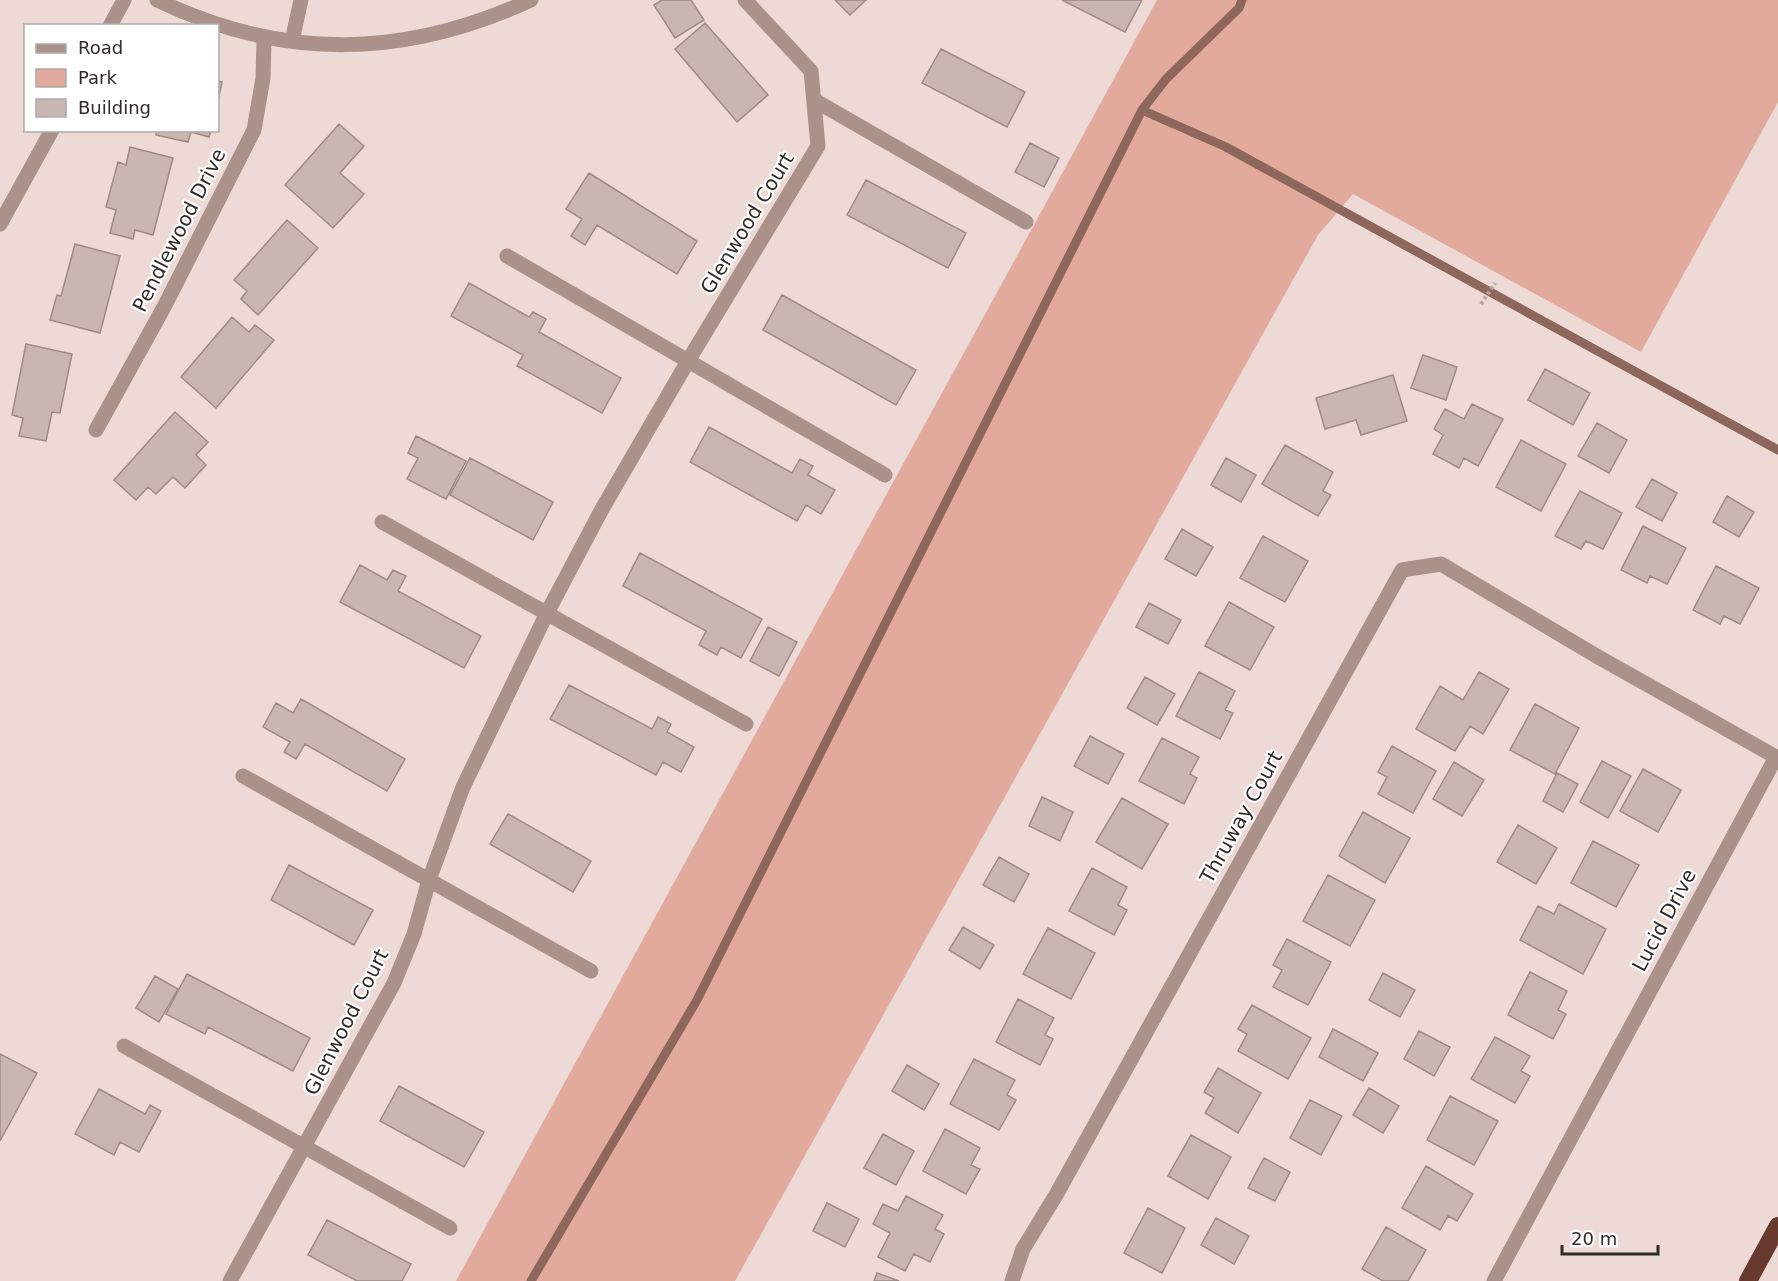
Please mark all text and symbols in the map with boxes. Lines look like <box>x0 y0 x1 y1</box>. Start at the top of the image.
legend <box>24 24 219 132</box>
text: Road <box>78 37 123 58</box>
text: Park <box>78 67 117 88</box>
text: Building <box>78 97 151 118</box>
street label: Pendlewood Drive <box>127 144 231 316</box>
street label: Glenwood Court <box>695 148 799 298</box>
street label: Thruway Court <box>1194 747 1287 888</box>
street label: Lucid Drive <box>1627 865 1701 975</box>
street label: Glenwood Court <box>299 945 393 1099</box>
scale bar <box>1562 1218 1658 1256</box>
text: 20 m <box>1571 1228 1617 1249</box>

